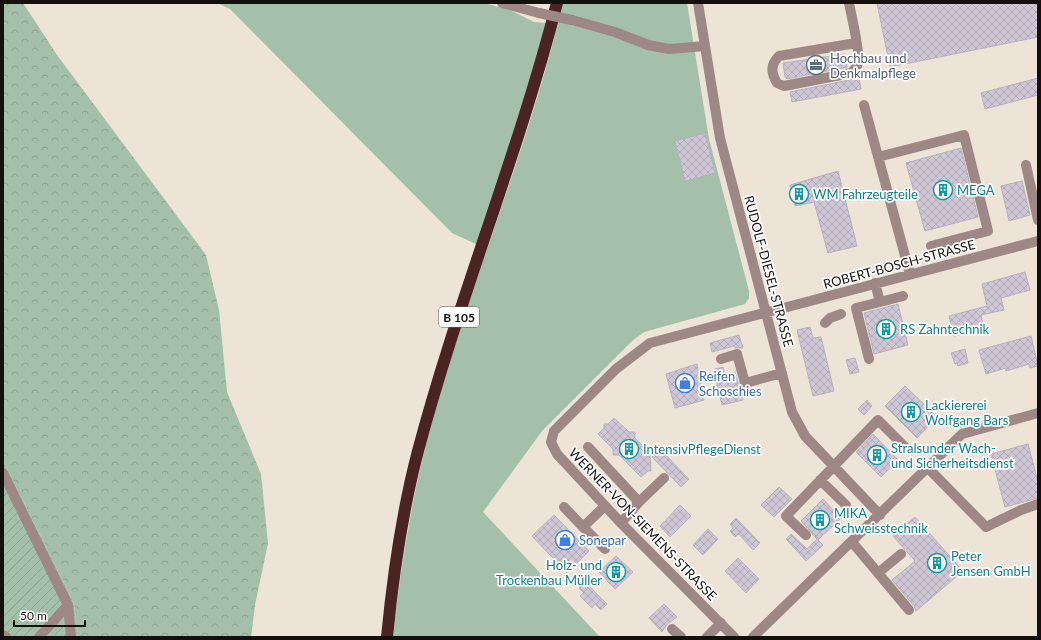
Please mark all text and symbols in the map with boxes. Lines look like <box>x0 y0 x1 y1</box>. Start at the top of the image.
place label: Hochbau und Denkmalpflege <box>830 50 916 81</box>
office icon: Hochbau und Denkmalpflege <box>805 54 827 76</box>
building icon: MEGA <box>932 179 954 201</box>
place label: MEGA <box>957 182 995 198</box>
building icon: WM Fahrzeugteile <box>788 183 810 205</box>
place label: WM Fahrzeugteile <box>813 186 918 202</box>
street label: RUDOLF-DIESEL-STRASSE <box>741 194 797 348</box>
street label: ROBERT-BOSCH-STRASSE <box>821 236 977 292</box>
road number: B 105 <box>439 307 479 327</box>
building icon: RS Zahntechnik <box>875 318 897 340</box>
place label: RS Zahntechnik <box>900 321 990 337</box>
place label: Reifen Schoschies <box>699 368 762 399</box>
shop icon: Reifen Schoschies <box>674 372 696 394</box>
place label: Lackiererei Wolfgang Bars <box>925 397 1009 428</box>
building icon: Lackiererei Wolfgang Bars <box>900 401 922 423</box>
building icon: IntensivPflegeDienst <box>618 438 640 460</box>
place label: Stralsunder Wach- und Sicherheitsdienst <box>891 440 1014 471</box>
place label: IntensivPflegeDienst <box>643 441 761 457</box>
street label: WERNER-VON-SIEMENS-STRASSE <box>566 444 720 604</box>
building icon: Stralsunder Wach- und Sicherheitsdienst <box>866 444 888 466</box>
place label: MIKA Schweisstechnik <box>834 505 928 536</box>
building icon: MIKA Schweisstechnik <box>809 509 831 531</box>
shop icon: Sonepar <box>554 529 576 551</box>
place label: Sonepar <box>579 532 626 548</box>
place label: Peter Jensen GmbH <box>951 548 1031 579</box>
building icon: Peter Jensen GmbH <box>926 552 948 574</box>
place label: Holz- und Trockenbau Müller <box>496 557 602 588</box>
building icon: Holz- und Trockenbau Müller <box>605 561 627 583</box>
scale bar <box>14 602 85 628</box>
text: 50 m <box>20 608 47 623</box>

